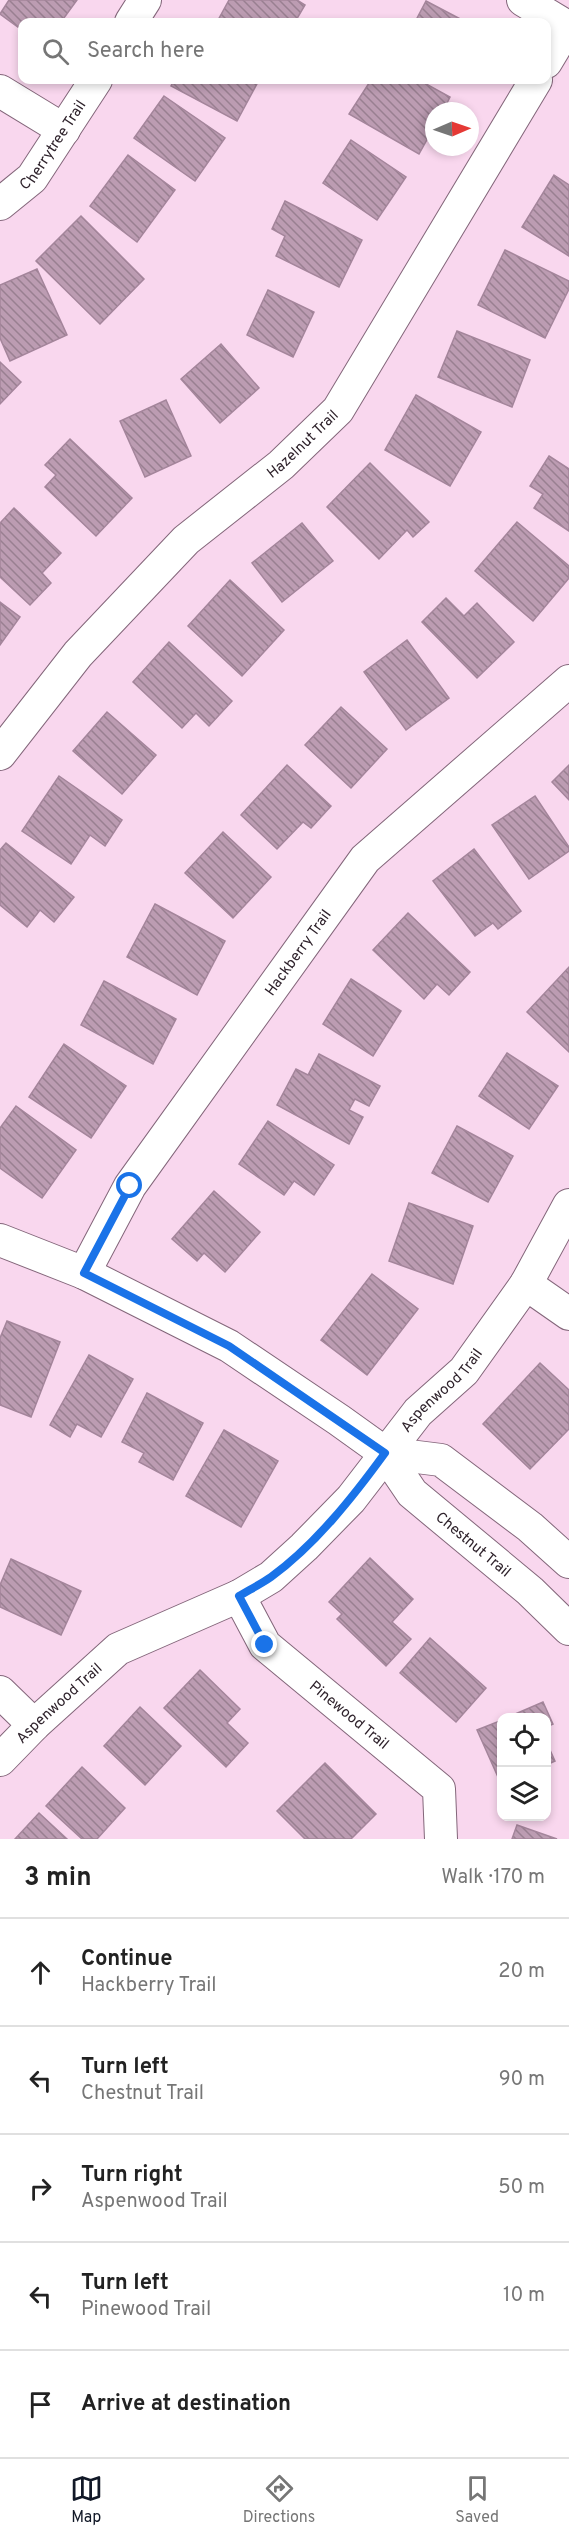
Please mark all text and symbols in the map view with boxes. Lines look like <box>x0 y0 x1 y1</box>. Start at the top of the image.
search box <box>18 18 551 84</box>
icon: search <box>39 35 72 68</box>
text: Search here <box>87 38 205 65</box>
street label: Cherrytree Trail <box>16 97 91 195</box>
north arrow <box>425 102 479 156</box>
street label: Hazelnut Trail <box>264 407 343 483</box>
street label: Hackberry Trail <box>262 906 336 1000</box>
route start <box>116 1172 142 1198</box>
street label: Aspenwood Trail <box>398 1346 488 1437</box>
street label: Chestnut Trail <box>431 1508 514 1582</box>
route end <box>251 1631 277 1657</box>
street label: Aspenwood Trail <box>13 1660 107 1748</box>
street label: Pinewood Trail <box>305 1678 392 1754</box>
map controls <box>497 1713 551 1821</box>
button: locate <box>497 1713 551 1767</box>
button: layers <box>497 1767 551 1821</box>
text: 3 min <box>24 1862 92 1895</box>
text: Walk · 170 m <box>441 1865 545 1891</box>
text: Continue <box>81 1946 172 1973</box>
icon: ahead <box>24 1956 57 1989</box>
text: 20 m <box>498 1959 545 1985</box>
text: Hackberry Trail <box>81 1973 217 1999</box>
text: Turn left <box>81 2054 169 2081</box>
icon: left <box>24 2064 57 2097</box>
text: 90 m <box>499 2067 545 2093</box>
text: Chestnut Trail <box>81 2081 204 2107</box>
text: Turn right <box>81 2162 183 2189</box>
icon: right <box>24 2172 57 2205</box>
text: 50 m <box>498 2175 545 2201</box>
text: Aspenwood Trail <box>81 2189 228 2215</box>
text: Turn left <box>81 2270 169 2297</box>
icon: left <box>24 2280 57 2313</box>
text: 10 m <box>503 2283 545 2309</box>
text: Pinewood Trail <box>81 2297 211 2323</box>
icon: arrive <box>24 2388 57 2421</box>
text: Arrive at destination <box>81 2391 291 2418</box>
tab: Map <box>70 2472 103 2528</box>
tab: Directions <box>243 2472 315 2528</box>
tab: Saved <box>455 2472 499 2528</box>

